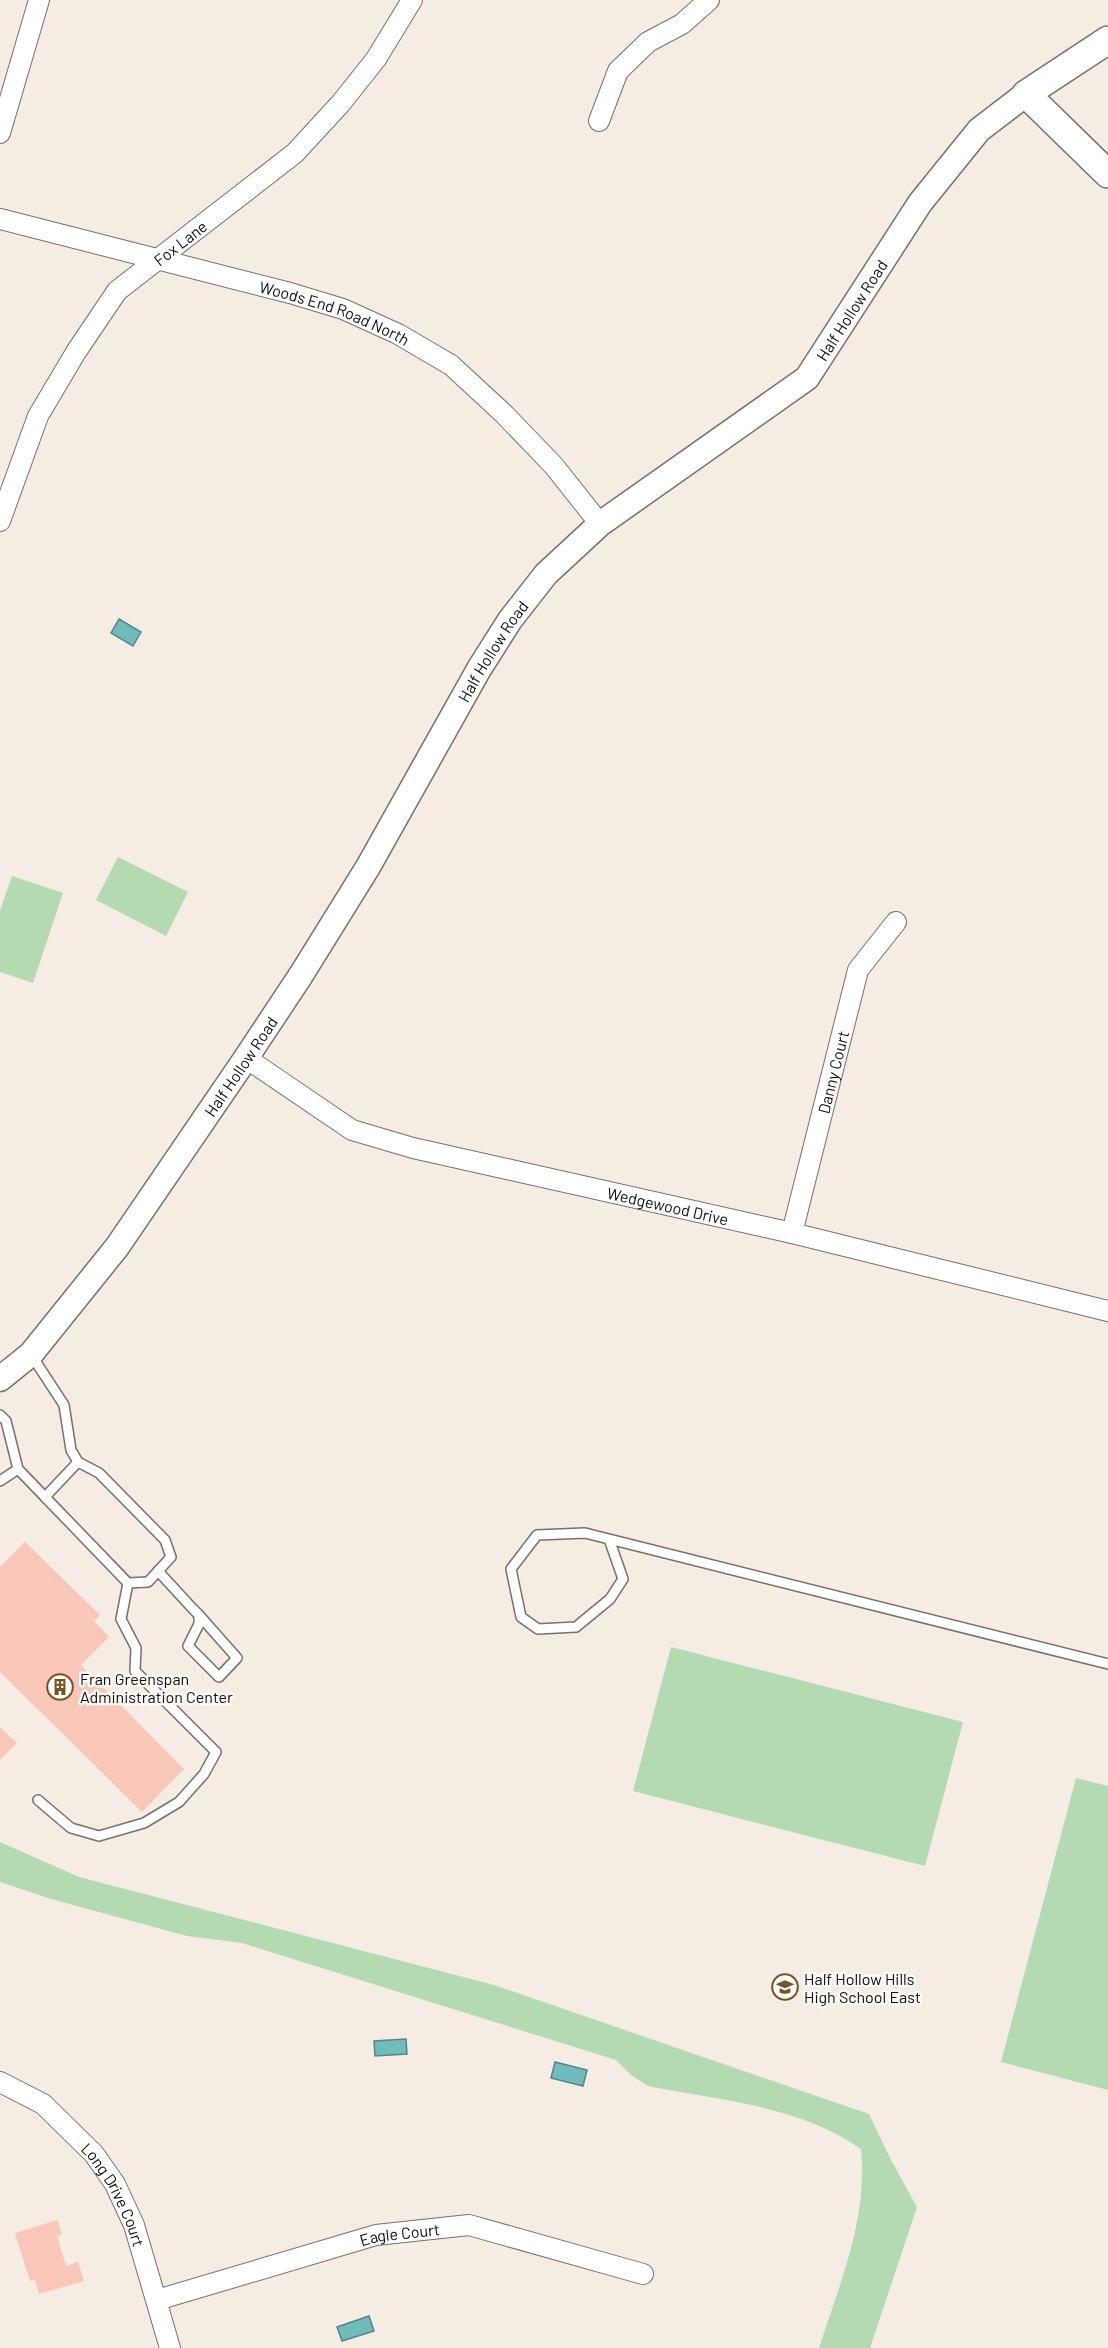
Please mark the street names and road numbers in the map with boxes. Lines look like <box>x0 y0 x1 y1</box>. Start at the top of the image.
street label: Fox Lane <box>149 216 210 269</box>
street label: Half Hollow Road <box>811 256 891 364</box>
street label: Woods End Road North <box>258 276 414 349</box>
street label: Half Hollow Road <box>453 596 531 705</box>
street label: Half Hollow Road <box>200 1013 281 1120</box>
street label: Danny Court <box>813 1029 852 1115</box>
street label: Wedgewood Drive <box>605 1182 730 1228</box>
street label: Long Drive Court <box>78 2138 149 2248</box>
street label: Eagle Court <box>357 2219 441 2249</box>

